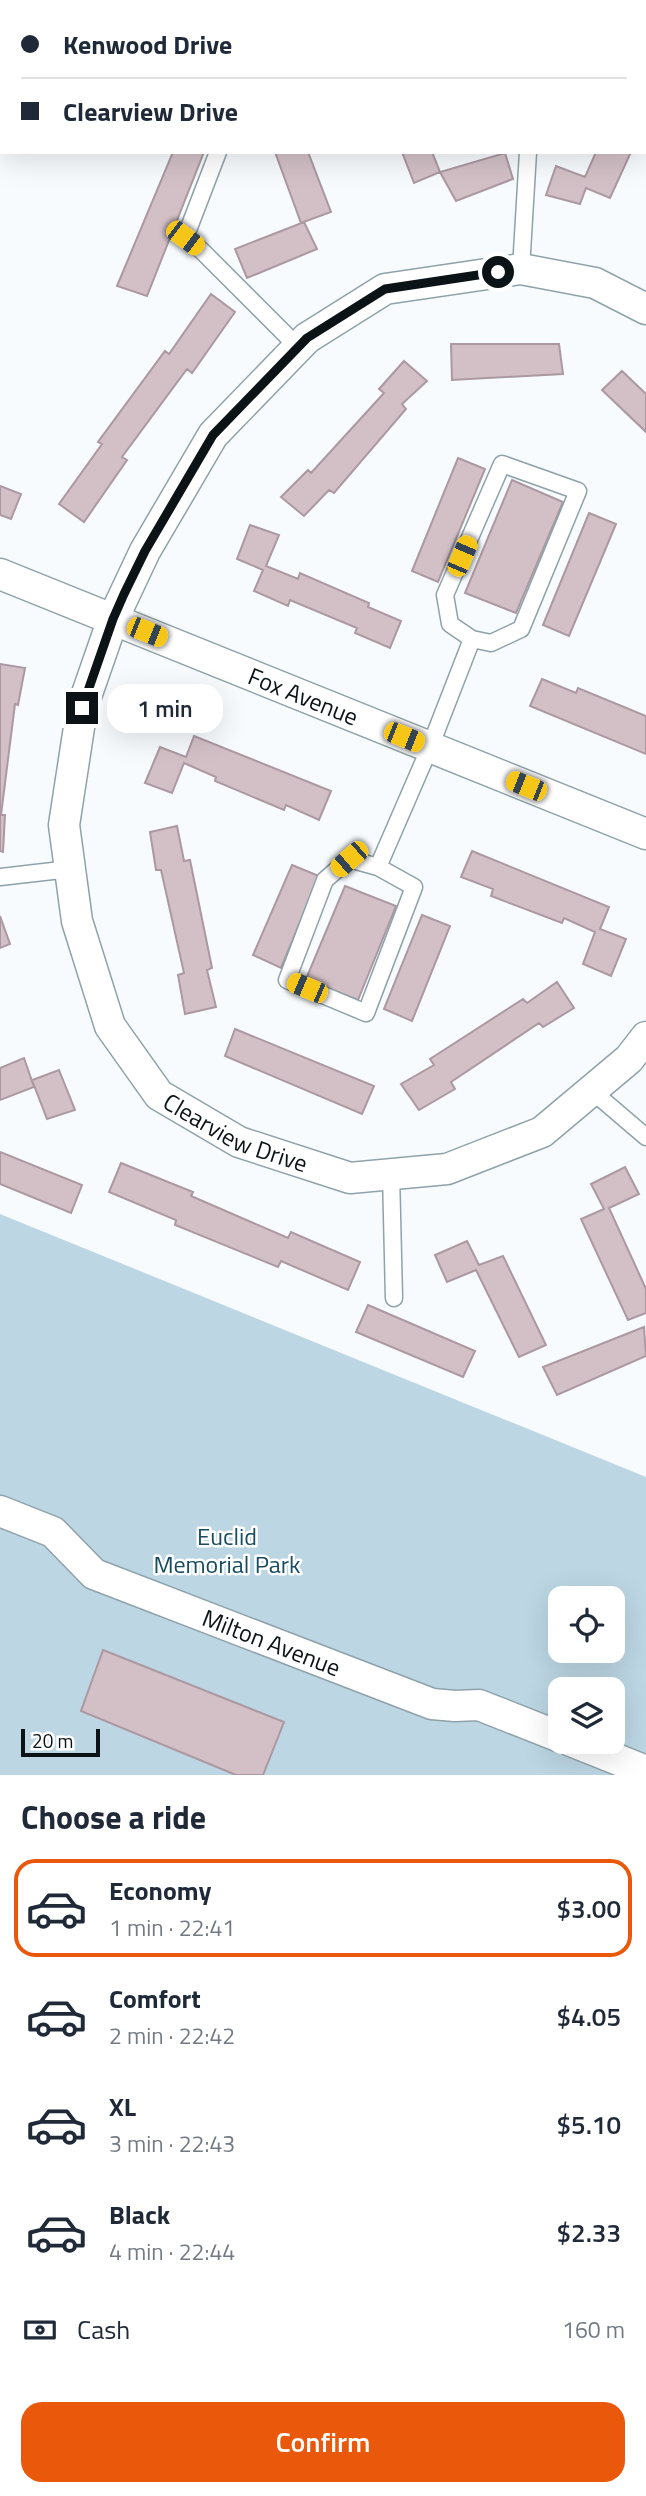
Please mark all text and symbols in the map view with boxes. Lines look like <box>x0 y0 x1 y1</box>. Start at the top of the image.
text: Kenwood Drive <box>63 25 232 64</box>
text: Clearview Drive <box>63 92 238 131</box>
car <box>162 217 209 259</box>
route start <box>482 256 514 288</box>
car <box>445 533 480 579</box>
car <box>124 614 171 650</box>
street label: Fox Avenue <box>243 658 364 734</box>
callout: 1 min <box>106 684 222 732</box>
text: 1 min <box>137 691 193 726</box>
route end <box>66 692 98 724</box>
car <box>381 719 428 755</box>
car <box>503 768 550 804</box>
car <box>327 837 372 881</box>
car <box>284 970 331 1006</box>
street label: Clearview Drive <box>157 1084 312 1181</box>
park label: Euclid Memorial Park <box>153 1518 301 1582</box>
map controls <box>548 1586 625 1754</box>
button: locate <box>548 1586 625 1663</box>
street label: Milton Avenue <box>197 1599 346 1685</box>
button: layers <box>548 1677 625 1754</box>
scale bar <box>21 1726 100 1758</box>
text: 20 m <box>32 1726 73 1755</box>
text: Choose a ride <box>21 1793 206 1841</box>
text: Economy <box>109 1871 211 1910</box>
icon: car <box>25 1877 88 1940</box>
text: $3.00 <box>557 1889 621 1928</box>
text: 1 min · 22:41 <box>109 1910 235 1945</box>
text: Comfort <box>109 1979 201 2018</box>
icon: car <box>25 1985 88 2048</box>
text: $4.05 <box>557 1997 621 2036</box>
text: 2 min · 22:42 <box>109 2018 235 2053</box>
text: XL <box>109 2087 136 2126</box>
icon: car <box>25 2093 88 2156</box>
text: $5.10 <box>557 2105 621 2144</box>
text: 3 min · 22:43 <box>109 2126 235 2161</box>
text: Black <box>109 2195 170 2234</box>
icon: car <box>25 2201 88 2264</box>
text: $2.33 <box>557 2213 621 2252</box>
text: 4 min · 22:44 <box>109 2234 235 2269</box>
text: Cash <box>77 2310 130 2349</box>
icon: cash <box>21 2311 59 2349</box>
text: 160 m <box>562 2312 625 2347</box>
button: Confirm <box>21 2402 625 2482</box>

